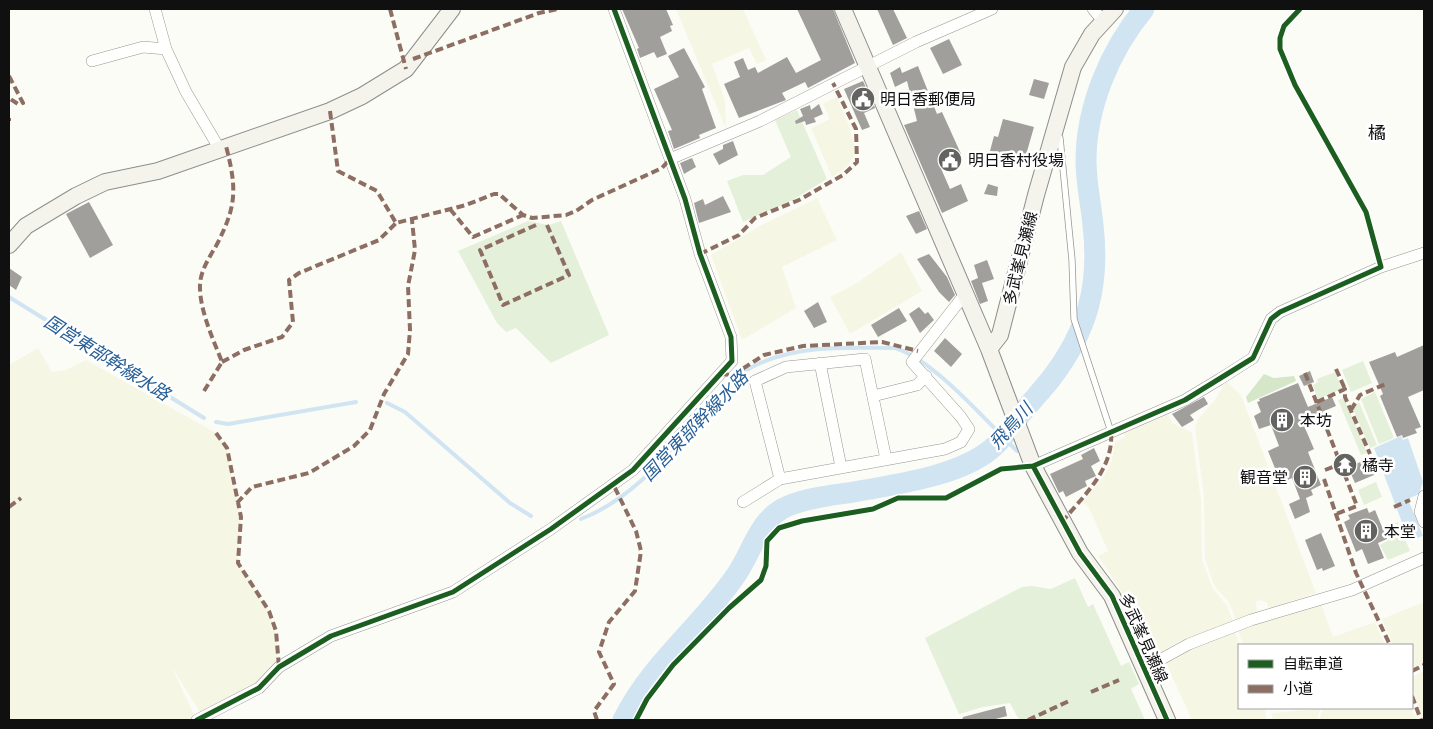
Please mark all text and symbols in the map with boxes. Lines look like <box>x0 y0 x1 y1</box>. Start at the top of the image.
public building icon: 明日香郵便局 <box>850 86 876 112</box>
place label: 明日香郵便局 <box>880 88 976 112</box>
district label: 橘 <box>1368 120 1386 147</box>
public building icon: 明日香村役場 <box>937 147 963 173</box>
place label: 明日香村役場 <box>968 149 1064 173</box>
street label: 多武峯見瀬線 <box>998 209 1044 308</box>
water label: 国営東部幹線水路 <box>39 309 177 409</box>
water label: 国営東部幹線水路 <box>636 364 756 488</box>
water label: 飛鳥川 <box>983 396 1041 455</box>
building icon: 本坊 <box>1269 407 1295 433</box>
place label: 本坊 <box>1300 409 1332 433</box>
temple icon: 橘寺 <box>1332 452 1358 478</box>
place label: 橘寺 <box>1362 454 1394 478</box>
building icon: 観音堂 <box>1292 464 1318 490</box>
place label: 観音堂 <box>1240 466 1288 490</box>
building icon: 本堂 <box>1353 518 1379 544</box>
place label: 本堂 <box>1384 520 1416 544</box>
street label: 多武峯見瀬線 <box>1113 590 1174 687</box>
legend <box>1238 644 1413 709</box>
text: 自転車道 <box>1283 653 1343 676</box>
text: 小道 <box>1283 678 1313 701</box>

